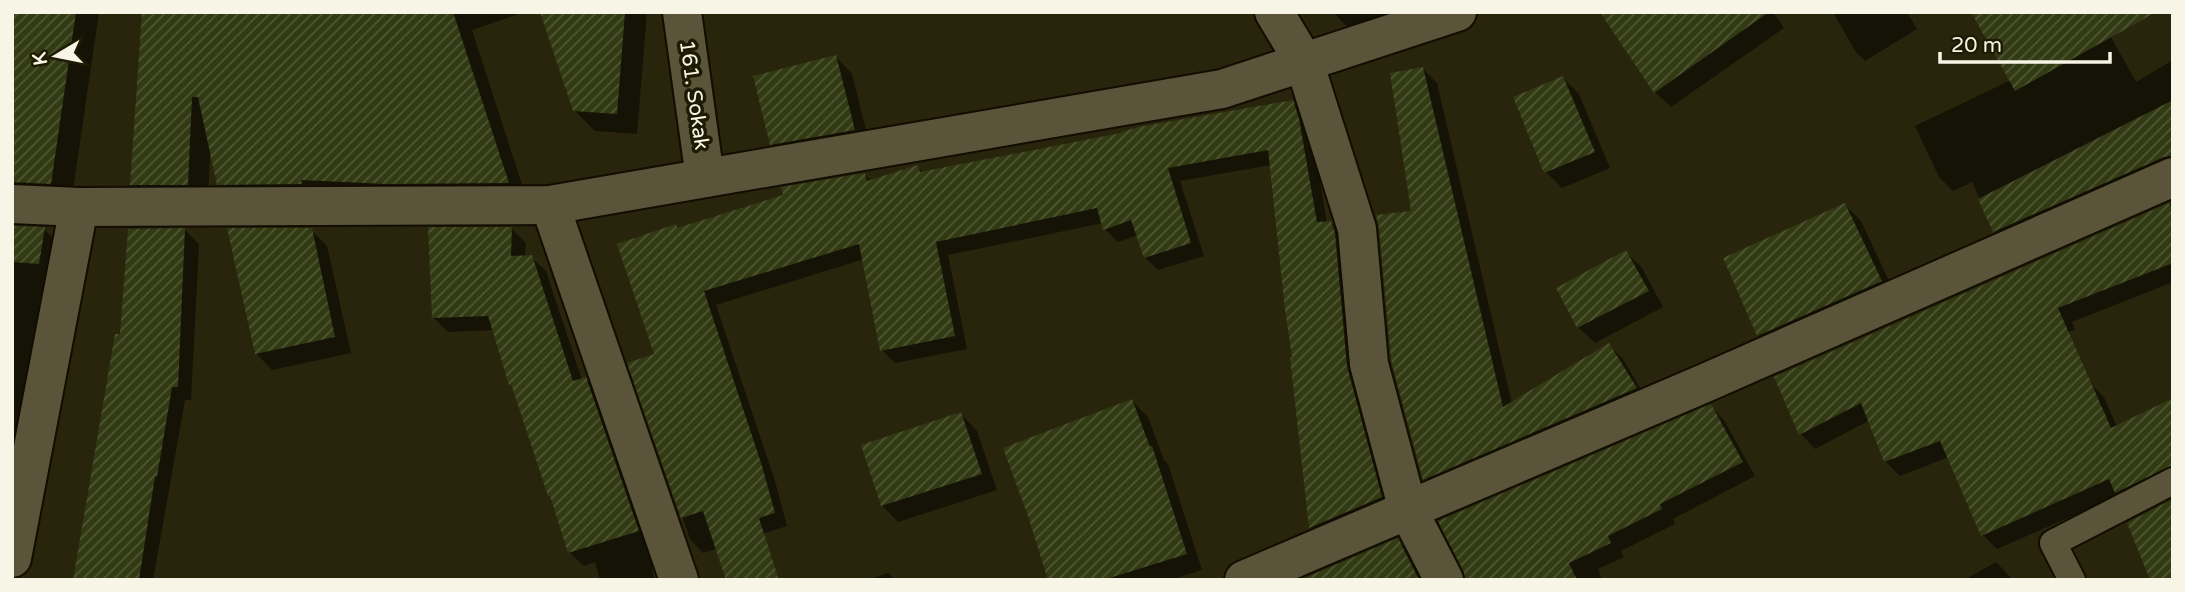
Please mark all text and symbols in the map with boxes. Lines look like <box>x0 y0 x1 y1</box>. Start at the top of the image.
north arrow <box>21 21 91 91</box>
scale bar <box>1940 21 2110 65</box>
text: 20 m <box>1951 33 2002 58</box>
street label: 161. Sokak <box>674 38 714 152</box>
text: K <box>28 50 52 67</box>

